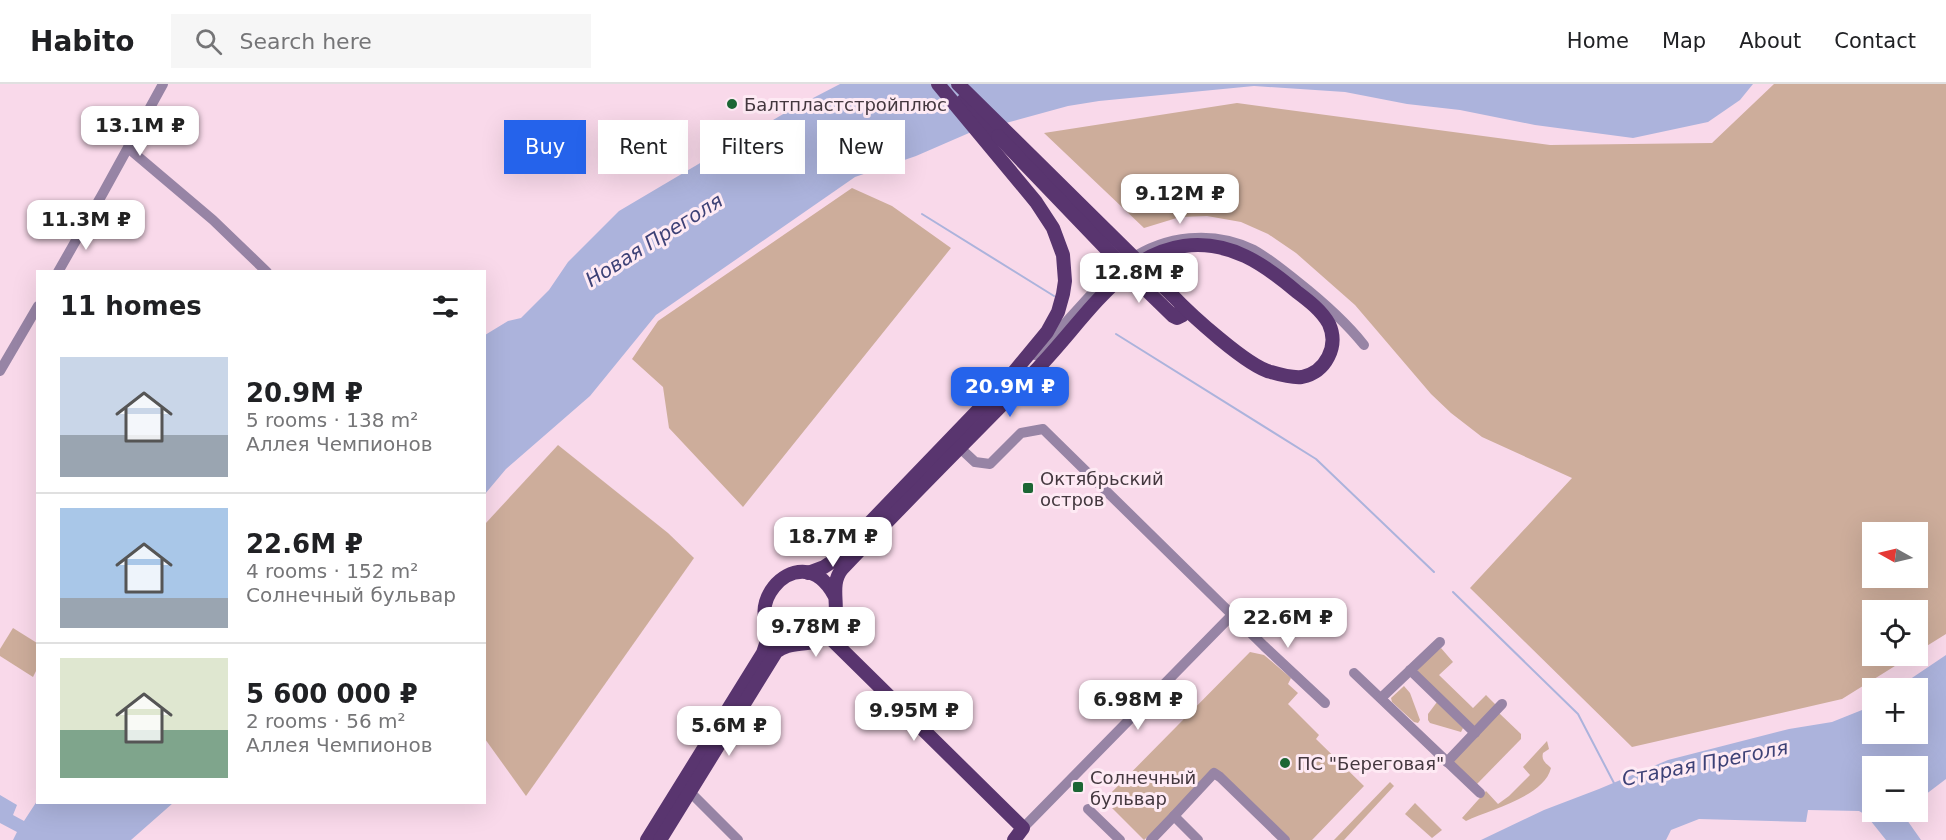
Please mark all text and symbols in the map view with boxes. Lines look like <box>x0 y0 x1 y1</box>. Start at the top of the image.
search box <box>171 14 591 68</box>
text: Habito <box>30 25 135 58</box>
icon: search <box>192 25 225 58</box>
text: Search here <box>240 29 372 54</box>
text: Home <box>1567 29 1629 53</box>
text: Map <box>1662 29 1706 53</box>
text: About <box>1739 29 1801 53</box>
text: Contact <box>1834 29 1916 53</box>
place label: Балтпластстройплюс <box>744 94 947 115</box>
marker: Балтпластстройплюс <box>725 97 739 111</box>
pin: 13.1M ₽ <box>85 106 195 157</box>
text: 13.1M ₽ <box>95 113 185 137</box>
chip: Buy <box>504 120 586 174</box>
chip: Rent <box>598 120 688 174</box>
chip: Filters <box>700 120 805 174</box>
chip: New <box>817 120 905 174</box>
pin: 9.12M ₽ <box>1125 174 1235 225</box>
text: 9.12M ₽ <box>1135 181 1225 205</box>
water label: Новая Преголя <box>581 188 727 292</box>
pin: 11.3M ₽ <box>31 200 141 251</box>
text: 11.3M ₽ <box>41 207 131 231</box>
pin: 12.8M ₽ <box>1084 253 1194 304</box>
text: 12.8M ₽ <box>1094 260 1184 284</box>
icon: filters <box>429 290 462 323</box>
text: 11 homes <box>60 291 202 321</box>
pin: 20.9M ₽ <box>955 367 1065 418</box>
text: 20.9M ₽ <box>965 374 1055 398</box>
text: 20.9M ₽ <box>246 378 363 408</box>
icon: home <box>108 381 180 453</box>
text: 5 rooms · 138 m² <box>246 408 418 432</box>
text: Аллея Чемпионов <box>246 432 432 456</box>
place label: Октябрьский остров <box>1040 468 1164 510</box>
marker: Октябрьский остров <box>1021 481 1035 495</box>
pin: 18.7M ₽ <box>778 517 888 568</box>
north arrow <box>1862 522 1928 588</box>
map controls <box>1862 522 1928 822</box>
text: 18.7M ₽ <box>788 524 878 548</box>
text: 22.6M ₽ <box>246 529 363 559</box>
icon: home <box>108 532 180 604</box>
text: 4 rooms · 152 m² <box>246 559 418 583</box>
text: Солнечный бульвар <box>246 583 456 607</box>
pin: 22.6M ₽ <box>1233 598 1343 649</box>
button: locate <box>1862 600 1928 666</box>
text: 22.6M ₽ <box>1243 605 1333 629</box>
pin: 9.78M ₽ <box>761 607 871 658</box>
text: 9.78M ₽ <box>771 614 861 638</box>
button: + <box>1862 678 1928 744</box>
text: 5 600 000 ₽ <box>246 679 418 709</box>
pin: 6.98M ₽ <box>1083 680 1193 731</box>
icon: home <box>108 682 180 754</box>
text: 6.98M ₽ <box>1093 687 1183 711</box>
pin: 9.95M ₽ <box>859 691 969 742</box>
text: 9.95M ₽ <box>869 698 959 722</box>
pin: 5.6M ₽ <box>680 706 778 757</box>
text: 2 rooms · 56 m² <box>246 709 406 733</box>
text: 5.6M ₽ <box>691 713 767 737</box>
text: Аллея Чемпионов <box>246 733 432 757</box>
water label: Старая Преголя <box>1620 735 1790 791</box>
place label: ПС "Береговая" <box>1297 753 1444 774</box>
marker: ПС "Береговая" <box>1278 756 1292 770</box>
button: − <box>1862 756 1928 822</box>
place label: Солнечный бульвар <box>1090 767 1196 809</box>
marker: Солнечный бульвар <box>1071 780 1085 794</box>

